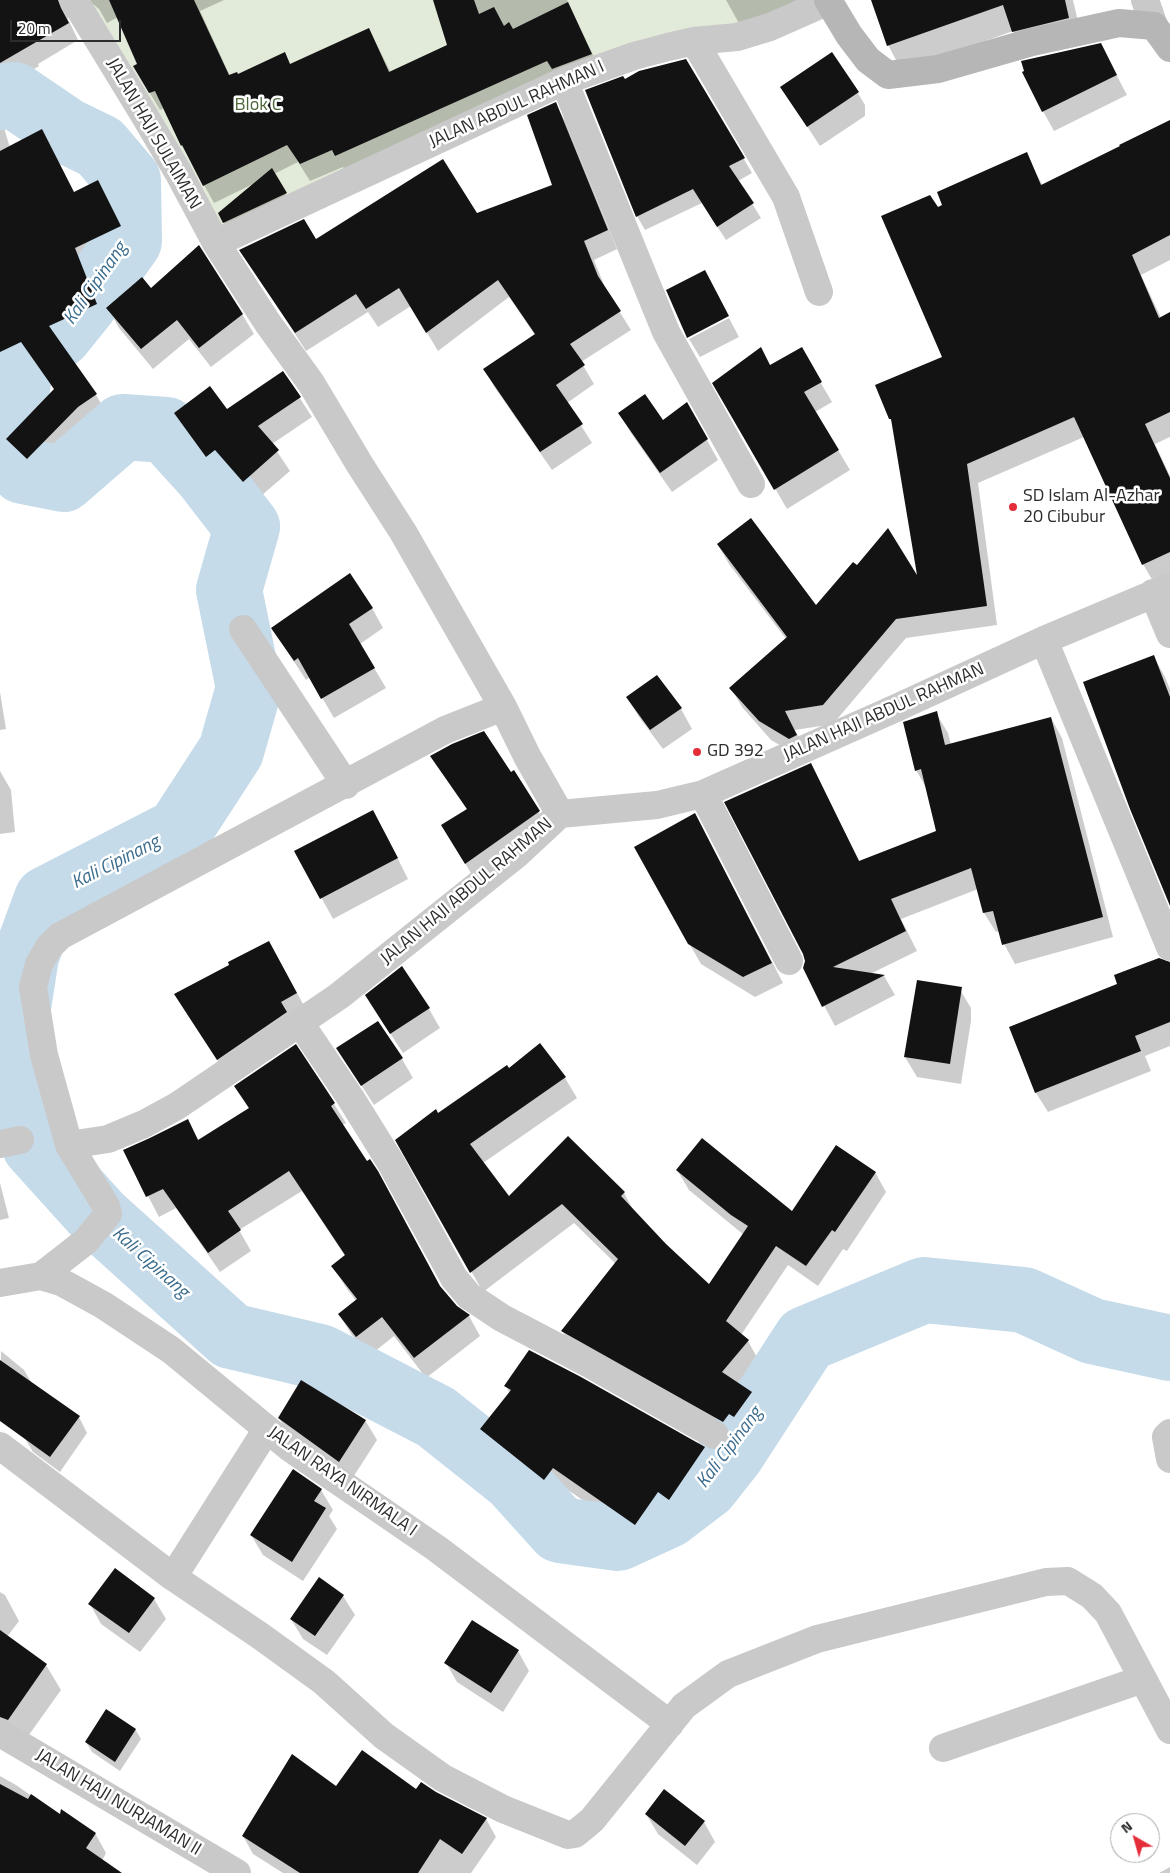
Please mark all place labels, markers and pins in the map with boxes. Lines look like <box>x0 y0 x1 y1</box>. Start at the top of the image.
place label: SD Islam Al-Azhar 20 Cibubur <box>1023 486 1160 528</box>
marker: SD Islam Al-Azhar 20 Cibubur <box>1007 501 1019 513</box>
place label: GD 392 <box>707 741 764 763</box>
marker: GD 392 <box>691 746 703 758</box>

